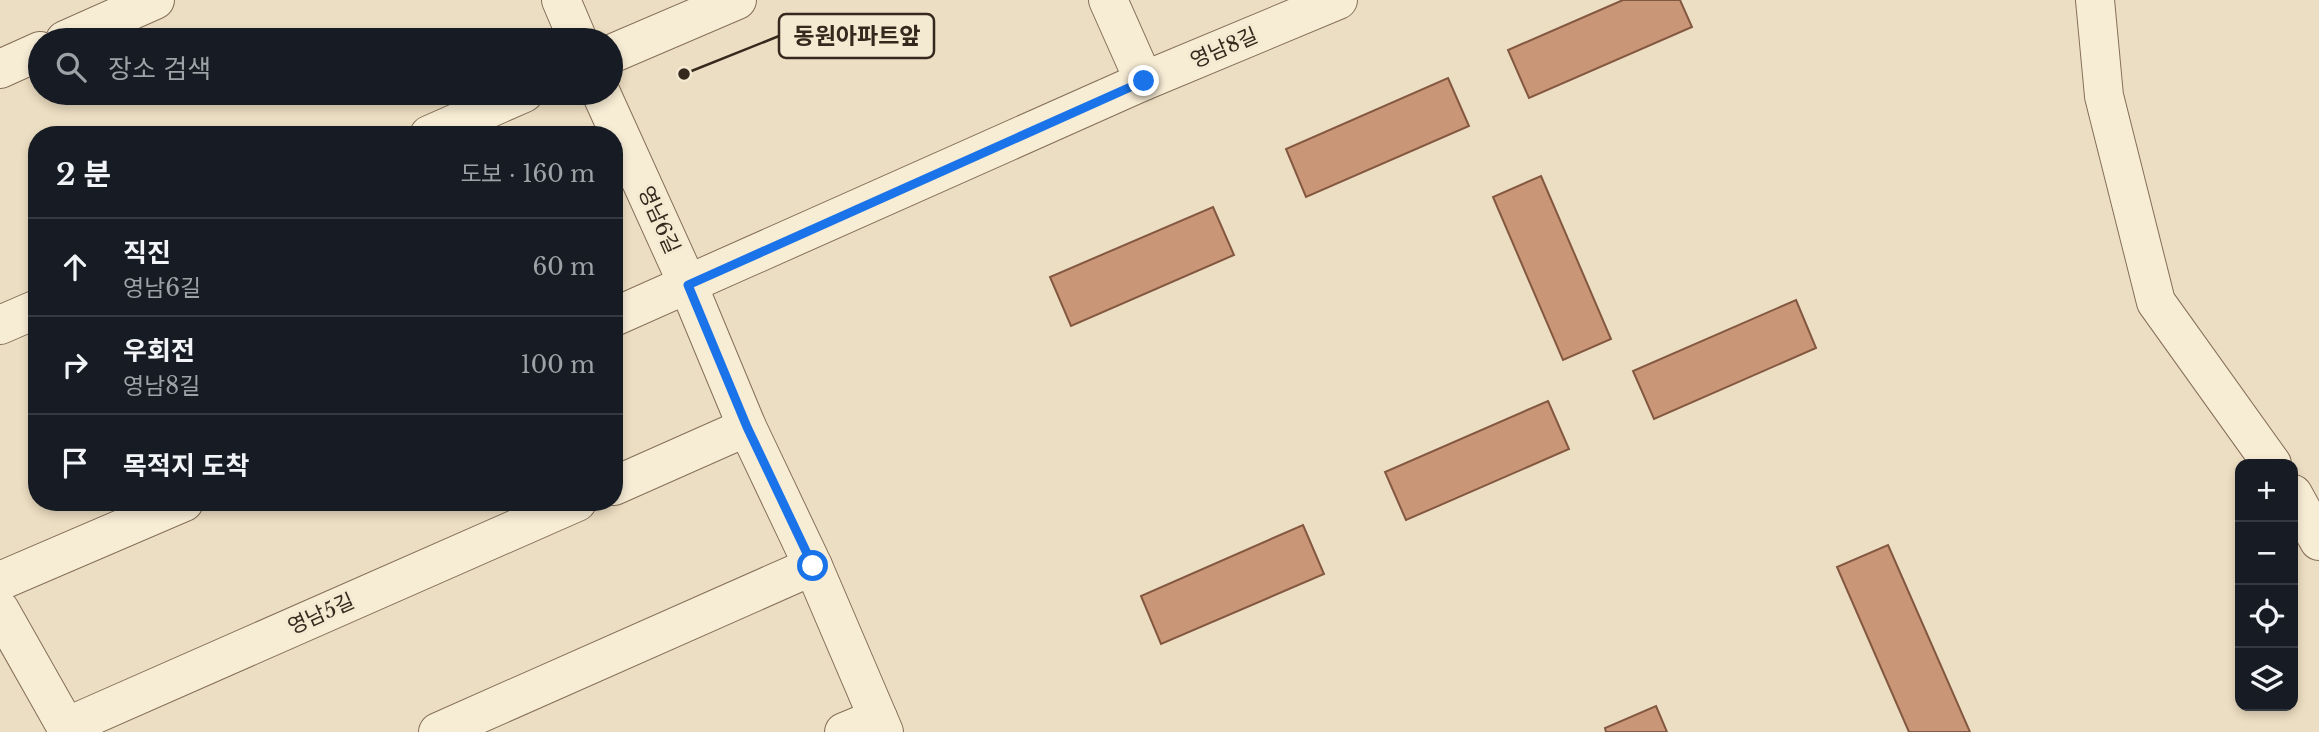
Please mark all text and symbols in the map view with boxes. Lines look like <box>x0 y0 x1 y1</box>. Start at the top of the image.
callout: 동원아파트앞 <box>779 14 934 58</box>
text: 동원아파트앞 <box>794 22 920 50</box>
street label: 영남8길 <box>1186 22 1262 74</box>
search box <box>28 28 623 105</box>
icon: search <box>52 48 90 86</box>
text: 장소 검색 <box>108 53 211 85</box>
route end <box>1128 65 1159 96</box>
text: 2 분 <box>56 156 111 193</box>
text: 도보 · 160 m <box>460 160 595 188</box>
street label: 영남6길 <box>633 182 685 258</box>
text: 직진 <box>123 237 171 269</box>
icon: ahead <box>56 248 94 286</box>
text: 60 m <box>533 253 595 281</box>
text: 영남6길 <box>123 274 201 302</box>
text: 우회전 <box>123 335 195 367</box>
icon: right <box>56 346 94 384</box>
text: 100 m <box>521 351 595 379</box>
text: 영남8길 <box>123 372 200 400</box>
icon: arrive <box>56 444 94 482</box>
text: 목적지 도착 <box>123 450 250 482</box>
map controls <box>2235 459 2298 711</box>
button: + <box>2235 459 2298 522</box>
button: − <box>2235 522 2298 585</box>
route start <box>797 550 828 581</box>
button: locate <box>2235 585 2298 648</box>
street label: 영남5길 <box>284 588 358 640</box>
button: layers <box>2235 648 2298 711</box>

